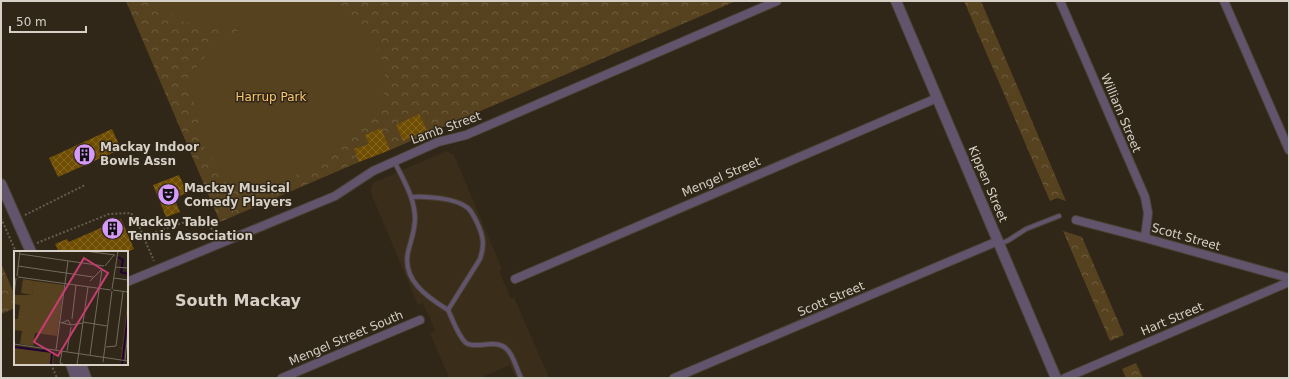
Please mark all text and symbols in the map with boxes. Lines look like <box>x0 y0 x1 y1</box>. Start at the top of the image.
scale bar <box>10 8 86 34</box>
text: 50 m <box>16 15 47 29</box>
street label: William Street <box>1098 71 1144 155</box>
park label: Harrup Park <box>235 90 307 104</box>
street label: Lamb Street <box>409 109 483 147</box>
place label: Mackay Indoor Bowls Assn <box>100 140 199 168</box>
building icon: Mackay Indoor Bowls Assn <box>72 141 98 167</box>
street label: Kippen Street <box>966 144 1011 225</box>
street label: Mengel Street <box>680 154 763 200</box>
place label: Mackay Musical Comedy Players <box>184 181 292 209</box>
theatre icon: Mackay Musical Comedy Players <box>156 182 182 208</box>
place label: Mackay Table Tennis Association <box>128 215 253 243</box>
building icon: Mackay Table Tennis Association <box>99 216 125 242</box>
street label: Scott Street <box>1150 220 1222 254</box>
inset map <box>14 251 128 365</box>
street label: Scott Street <box>795 279 867 319</box>
district label: South Mackay <box>175 291 302 310</box>
street label: Hart Street <box>1139 299 1206 338</box>
street label: Mengel Street South <box>287 308 405 368</box>

